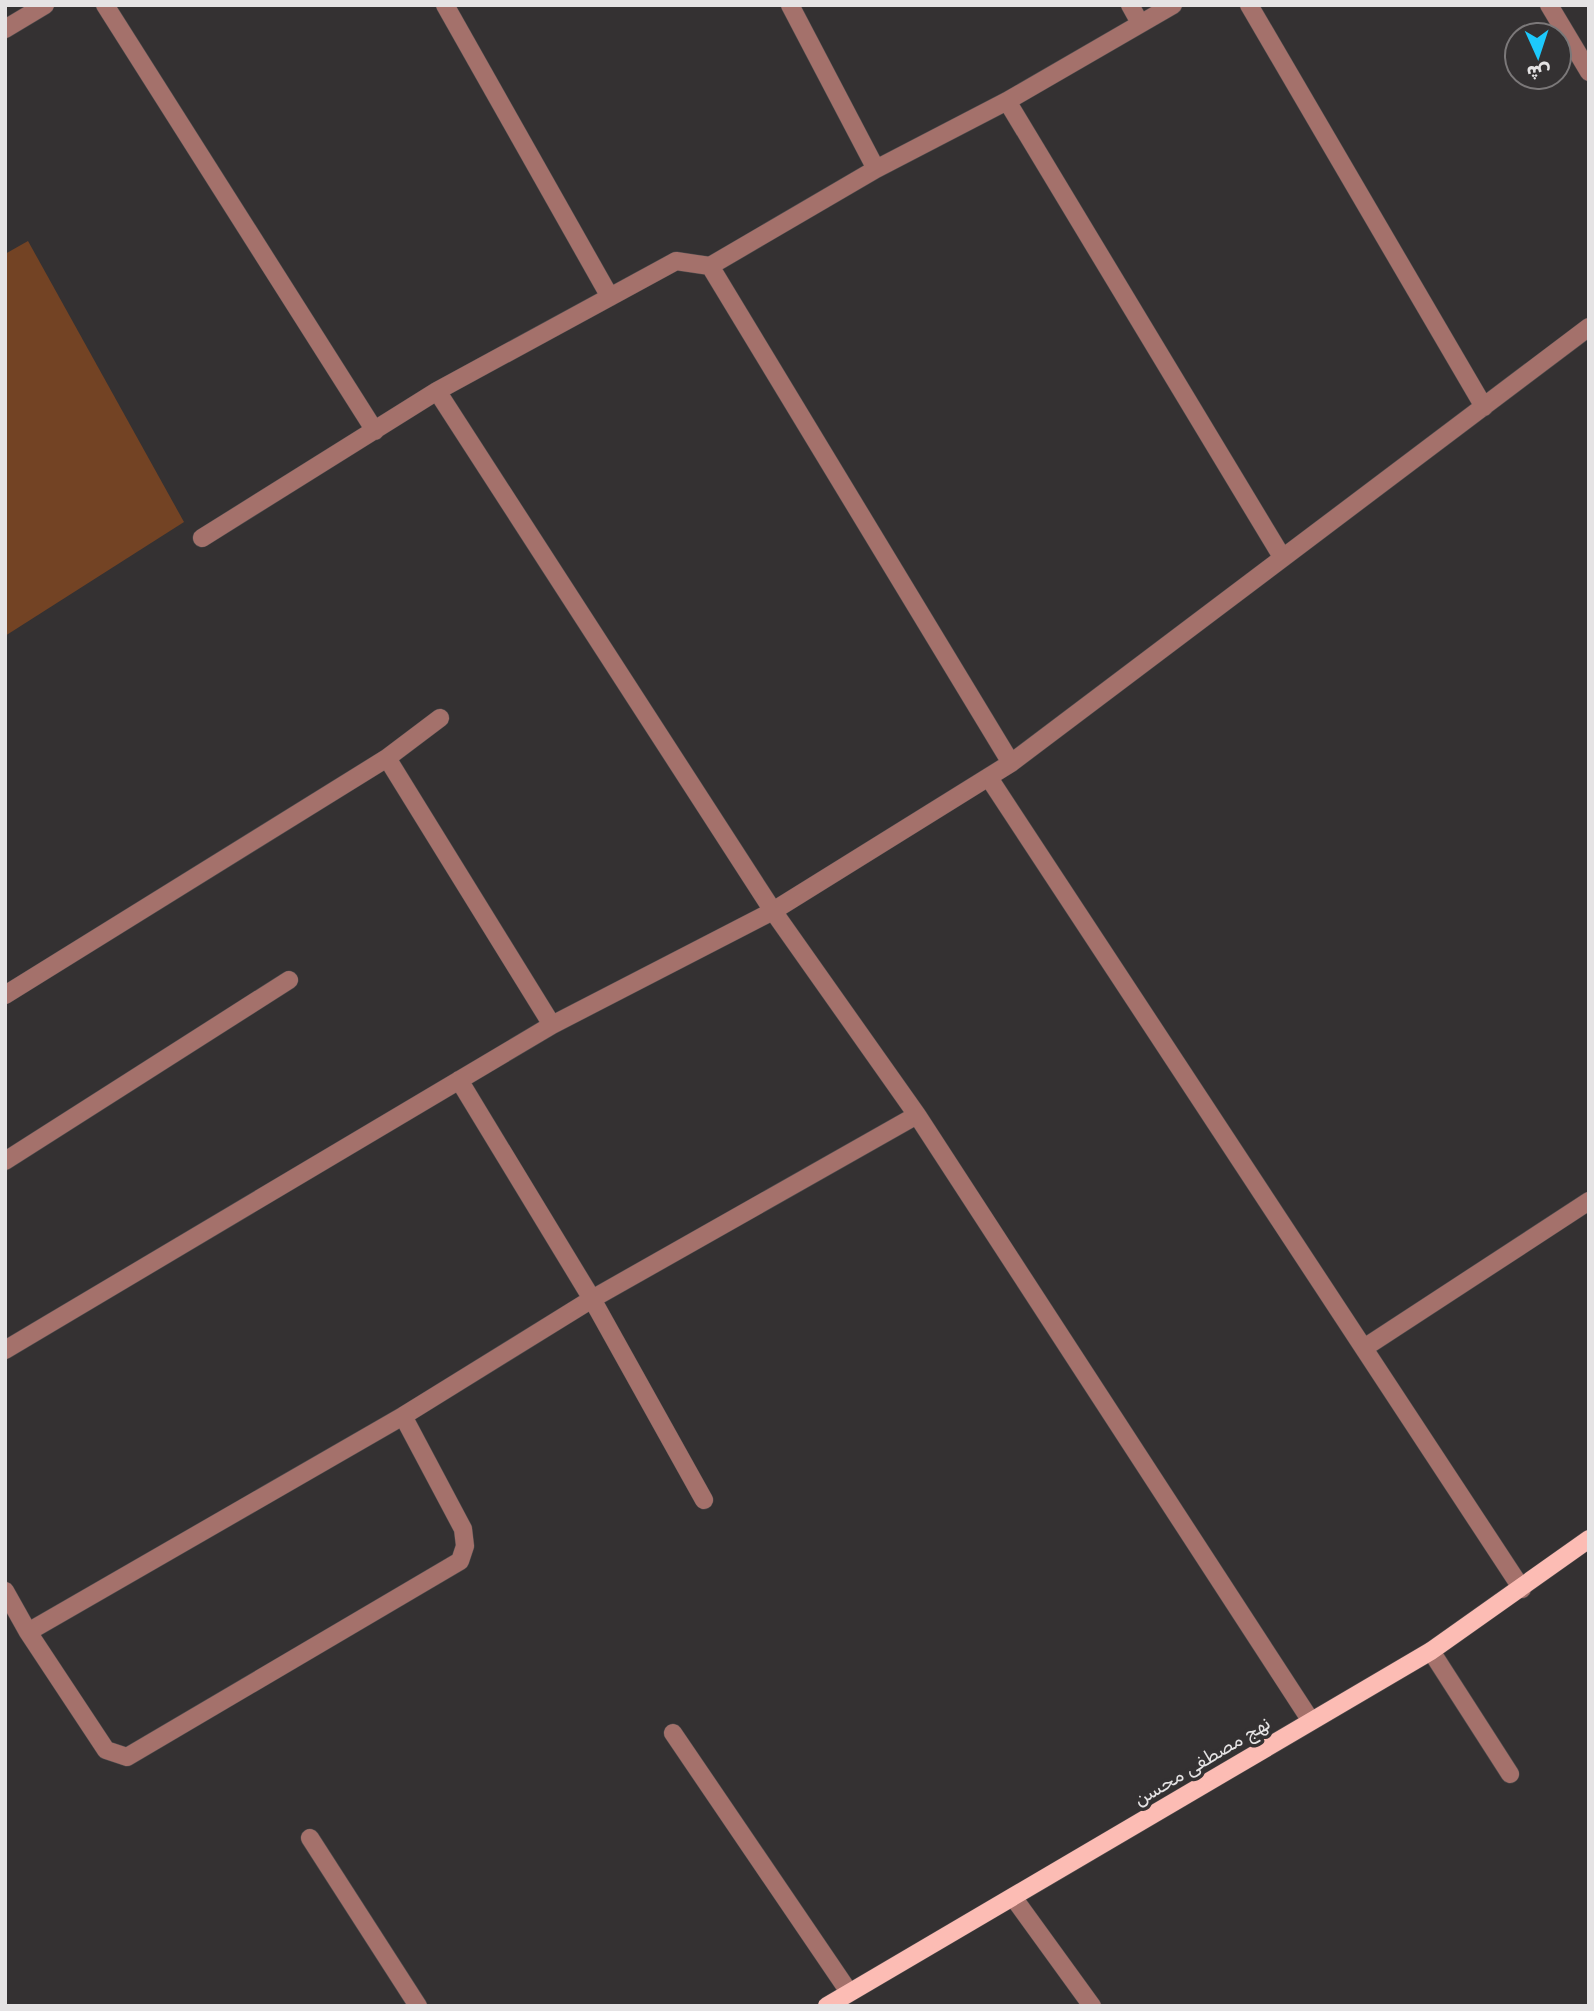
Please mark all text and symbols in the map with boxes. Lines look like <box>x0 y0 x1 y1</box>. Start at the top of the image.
north arrow <box>1503 21 1573 91</box>
text: ش <box>1526 60 1551 85</box>
street label: نهج مصطفى محسن <box>1130 1711 1276 1813</box>

